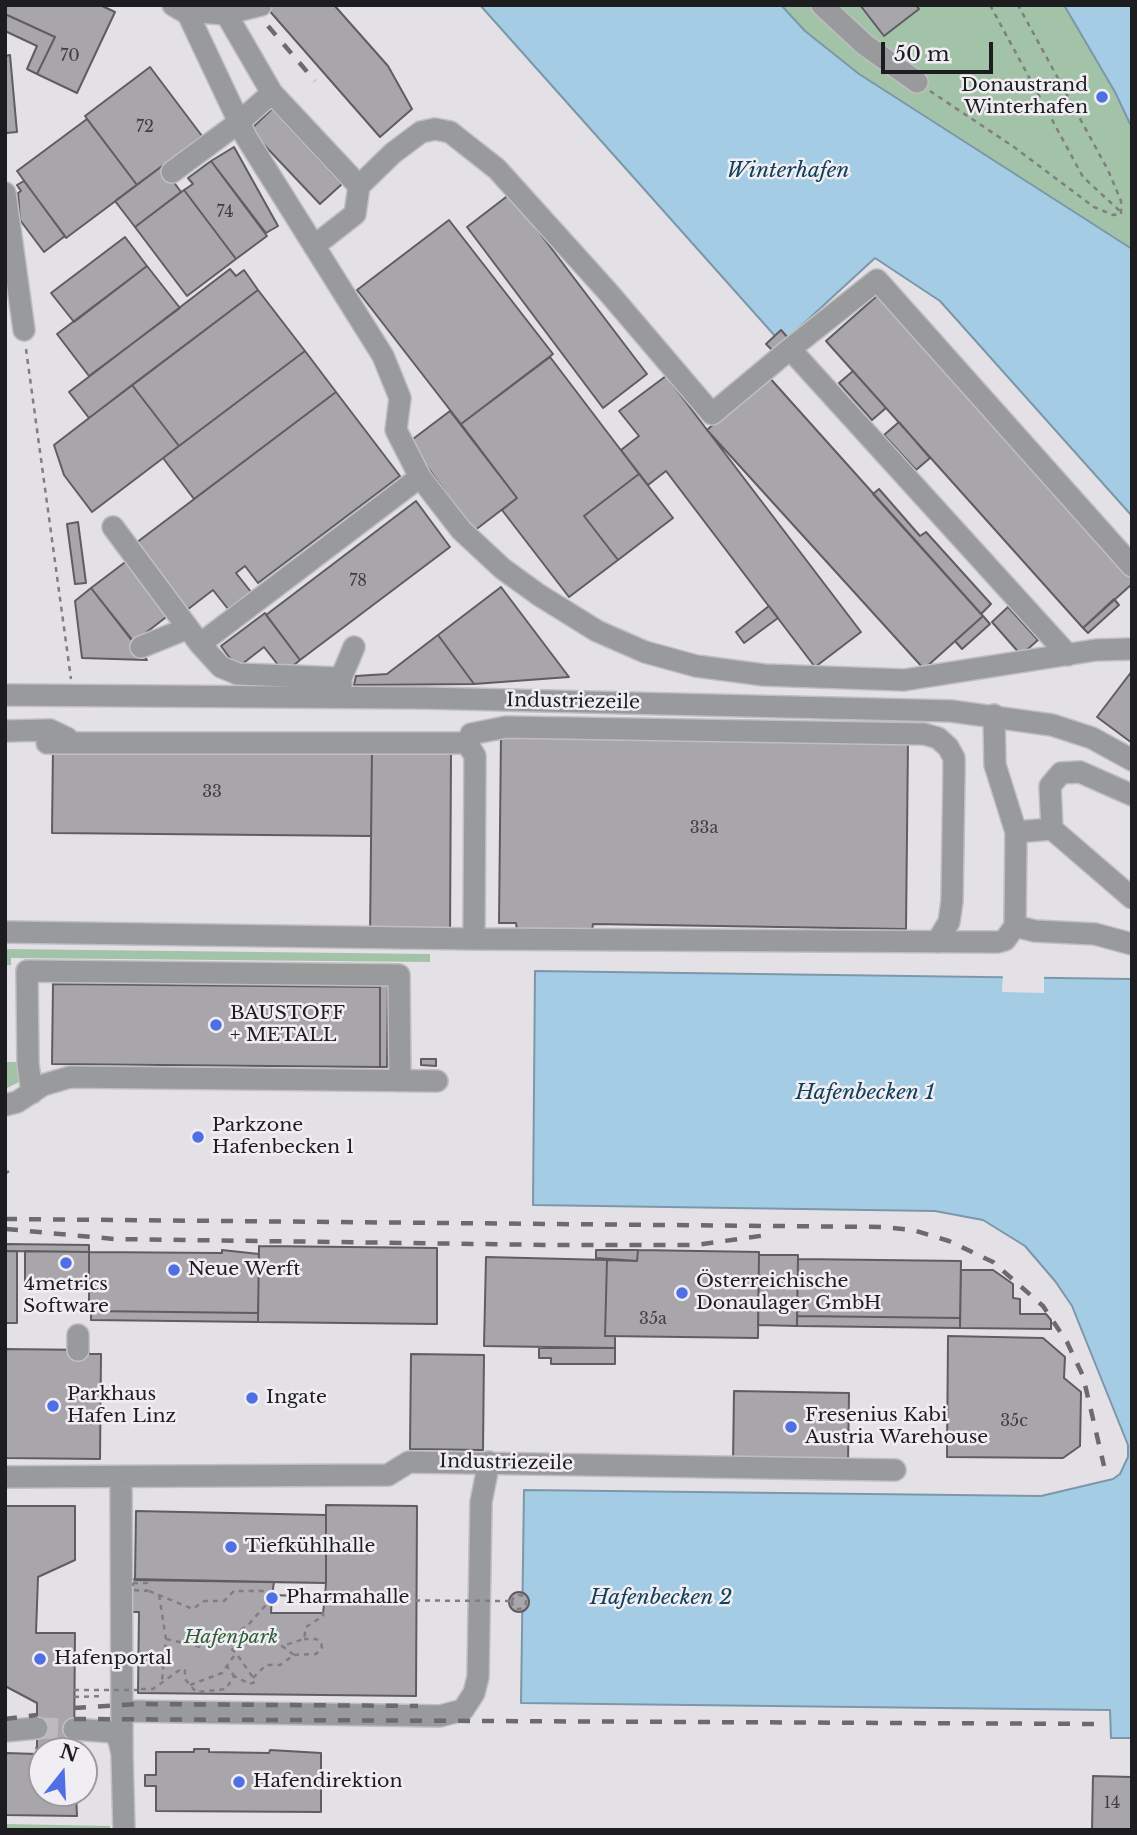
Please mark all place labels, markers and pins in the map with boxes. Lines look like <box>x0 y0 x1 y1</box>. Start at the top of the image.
place label: Donaustrand Winterhafen <box>961 75 1088 119</box>
marker: Donaustrand Winterhafen <box>1094 89 1110 105</box>
place label: BAUSTOFF + METALL <box>230 1003 345 1047</box>
marker: BAUSTOFF + METALL <box>208 1017 224 1033</box>
place label: Parkzone Hafenbecken 1 <box>212 1115 354 1159</box>
marker: Parkzone Hafenbecken 1 <box>190 1129 206 1145</box>
marker: 4metrics Software <box>58 1255 74 1271</box>
place label: Neue Werft <box>188 1259 300 1281</box>
marker: Neue Werft <box>166 1262 182 1278</box>
place label: Österreichische Donaulager GmbH <box>696 1271 881 1315</box>
place label: 4metrics Software <box>23 1274 109 1318</box>
marker: Österreichische Donaulager GmbH <box>674 1285 690 1301</box>
place label: Parkhaus Hafen Linz <box>67 1384 176 1428</box>
place label: Ingate <box>266 1387 327 1409</box>
marker: Ingate <box>244 1390 260 1406</box>
marker: Parkhaus Hafen Linz <box>45 1398 61 1414</box>
place label: Fresenius Kabi Austria Warehouse <box>805 1405 988 1449</box>
marker: Fresenius Kabi Austria Warehouse <box>783 1419 799 1435</box>
place label: Tiefkühlhalle <box>245 1536 375 1558</box>
marker: Tiefkühlhalle <box>223 1539 239 1555</box>
place label: Pharmahalle <box>286 1587 409 1609</box>
marker: Pharmahalle <box>264 1590 280 1606</box>
place label: Hafenportal <box>54 1648 172 1670</box>
marker: Hafenportal <box>32 1651 48 1667</box>
place label: Hafendirektion <box>253 1771 403 1793</box>
marker: Hafendirektion <box>231 1774 247 1790</box>

